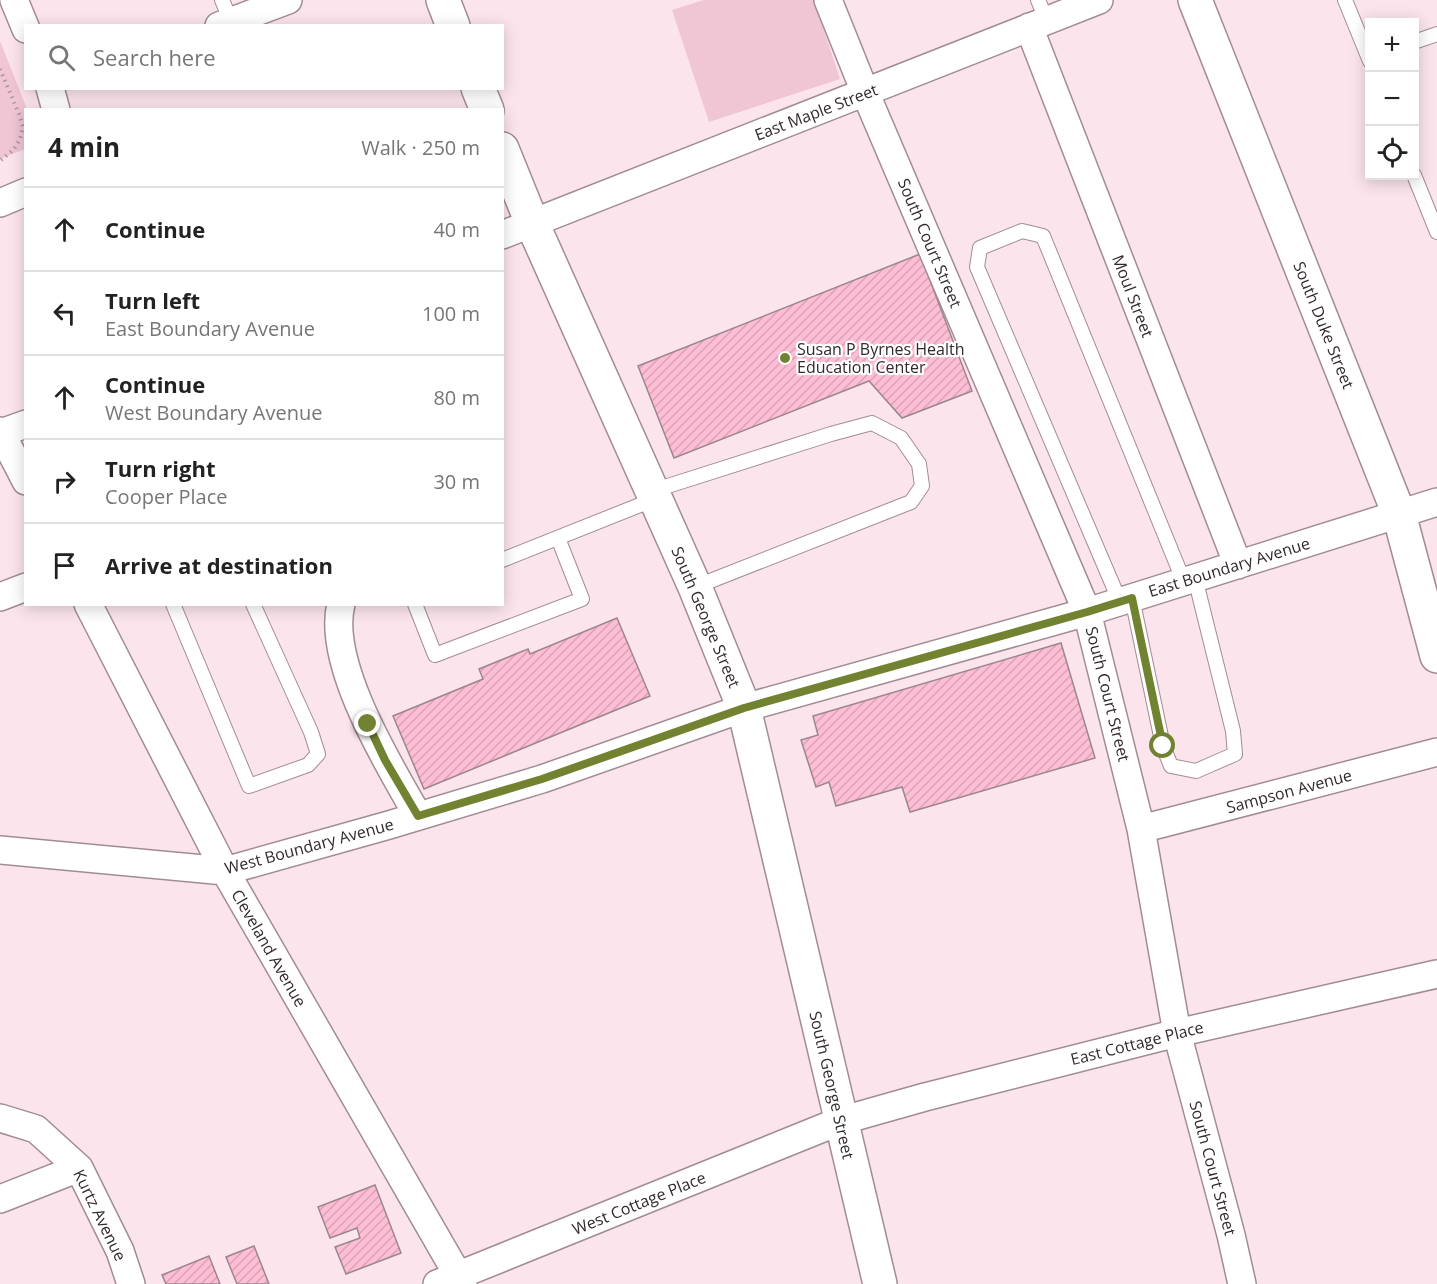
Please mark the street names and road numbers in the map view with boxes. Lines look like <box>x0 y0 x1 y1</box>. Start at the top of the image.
street label: East Maple Street <box>751 78 881 146</box>
street label: South Court Street <box>893 175 967 311</box>
street label: Moul Street <box>1107 252 1159 341</box>
street label: South Duke Street <box>1288 258 1360 392</box>
street label: East Boundary Avenue <box>1145 532 1313 602</box>
street label: South George Street <box>666 543 746 691</box>
street label: South Court Street <box>1081 624 1135 764</box>
street label: Sampson Avenue <box>1224 764 1354 818</box>
street label: West Boundary Avenue <box>222 813 396 879</box>
street label: Cleveland Avenue <box>226 885 312 1011</box>
street label: South George Street <box>804 1009 860 1161</box>
street label: East Cottage Place <box>1068 1016 1206 1070</box>
street label: South Court Street <box>1184 1098 1242 1238</box>
street label: Kurtz Avenue <box>68 1166 132 1264</box>
street label: West Cottage Place <box>569 1166 709 1240</box>

